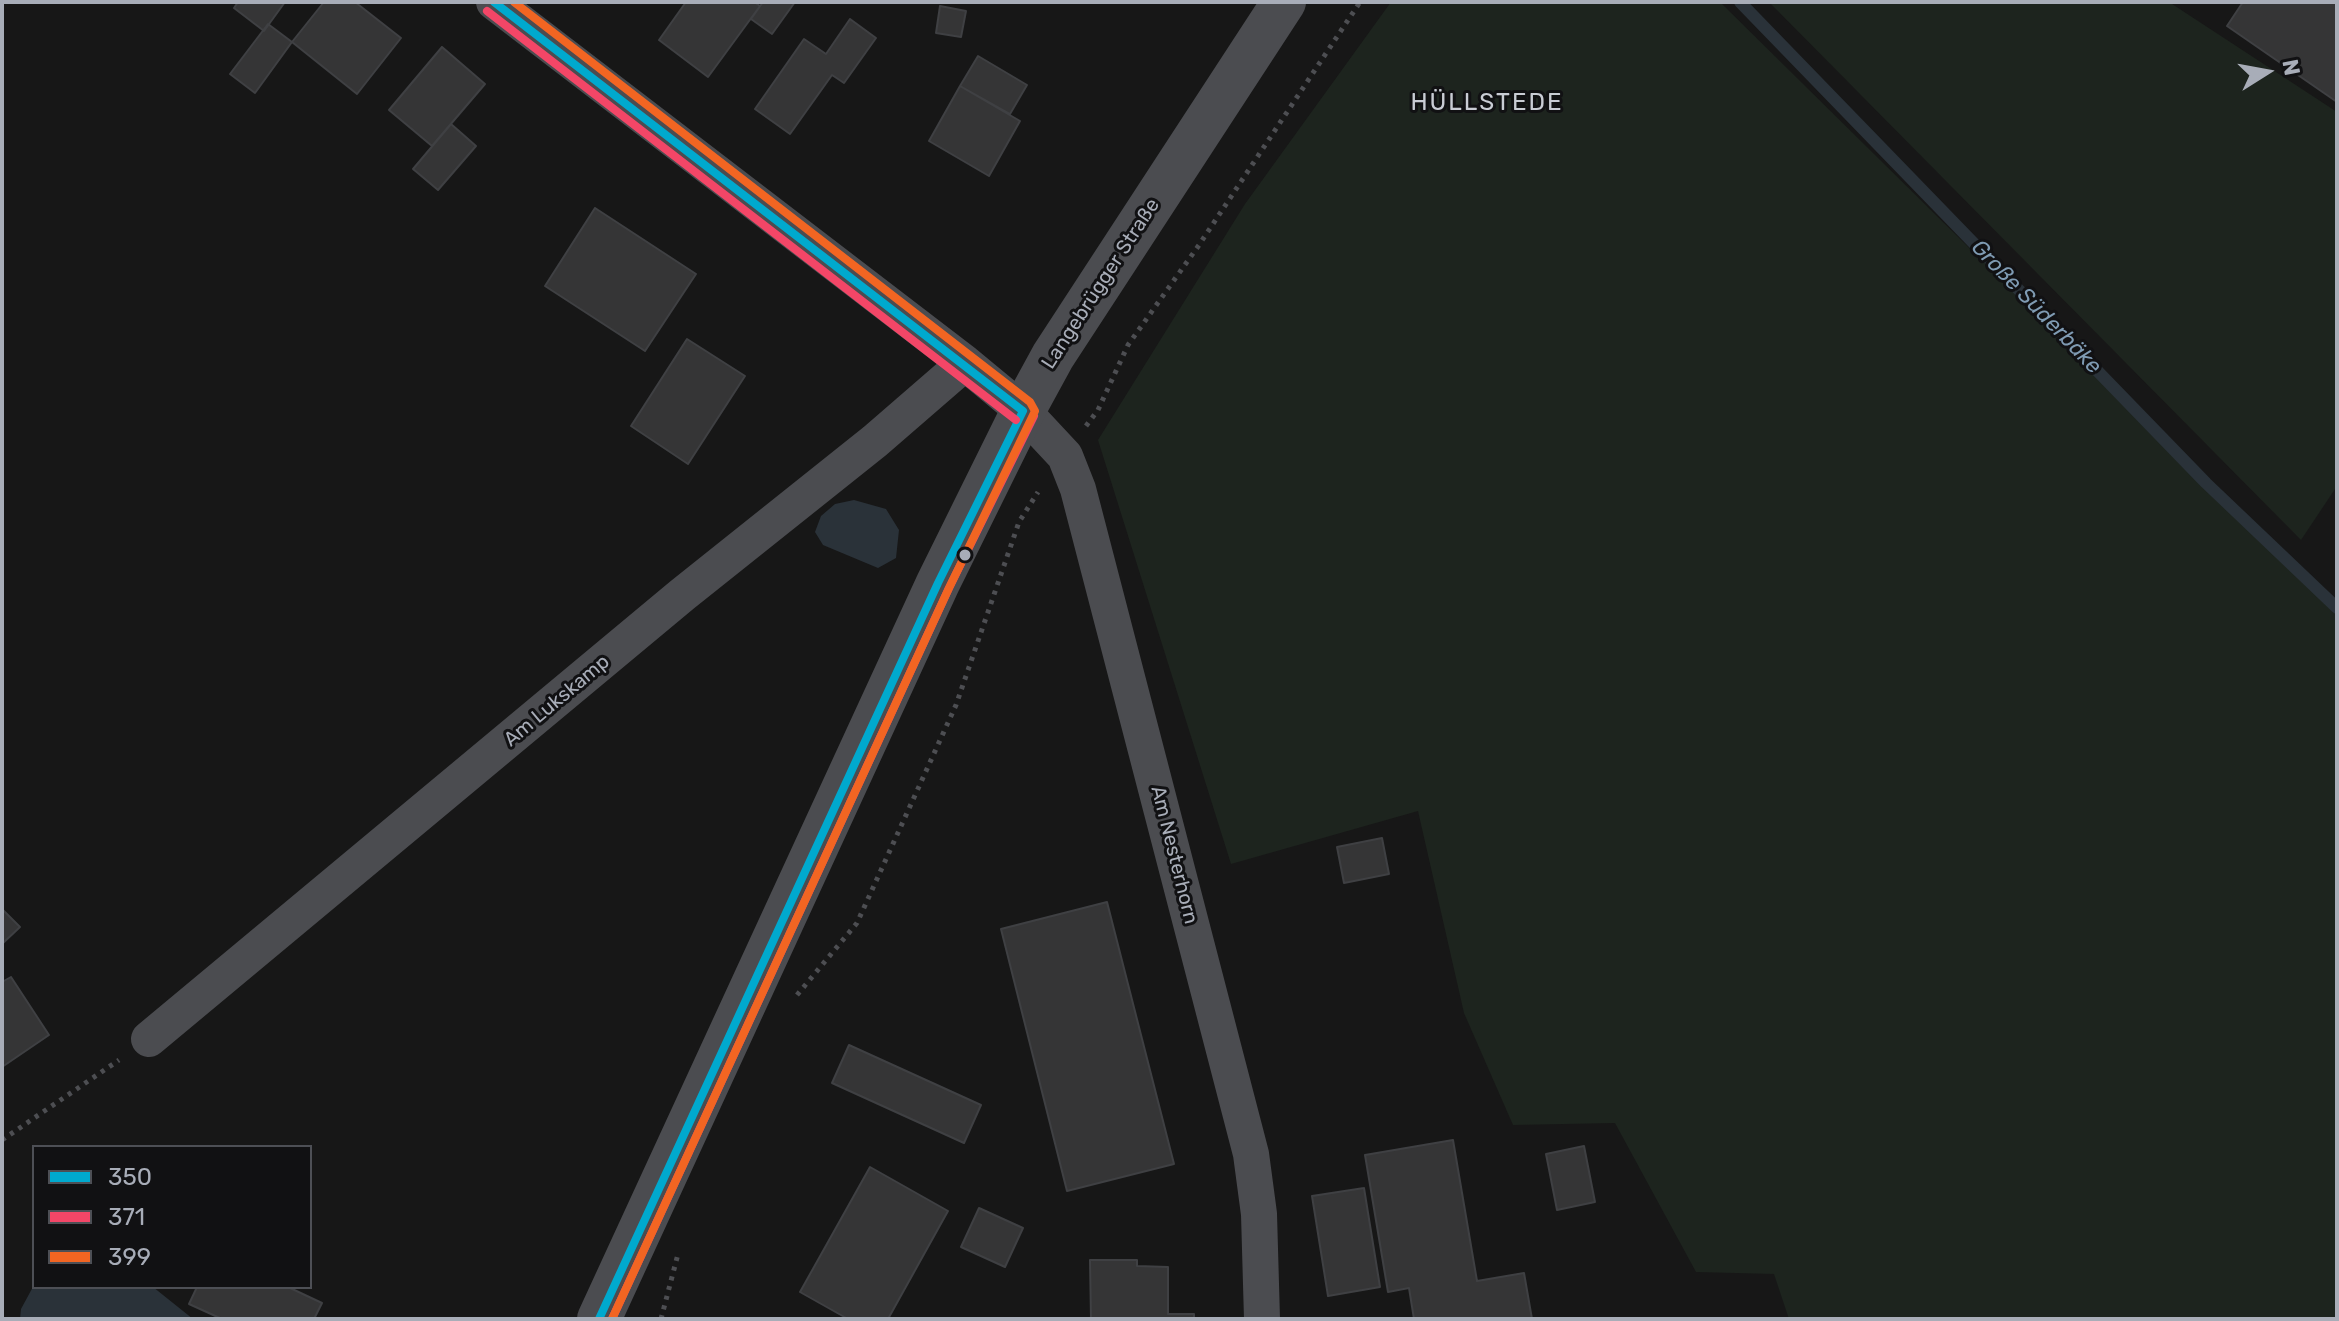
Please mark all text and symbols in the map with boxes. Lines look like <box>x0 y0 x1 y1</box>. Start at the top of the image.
north arrow <box>2227 32 2307 112</box>
text: N <box>2276 57 2306 78</box>
district label: HÜLLSTEDE <box>1410 89 1564 117</box>
street label: Langebrügger Straße <box>1037 194 1165 374</box>
water label: Große Süderbäke <box>1965 234 2107 380</box>
unlabelled marker <box>957 547 973 563</box>
street label: Am Lukskamp <box>499 650 615 752</box>
street label: Am Nesterhorn <box>1145 784 1203 926</box>
legend <box>32 1145 312 1289</box>
text: 350 <box>108 1163 152 1191</box>
text: 371 <box>108 1203 145 1231</box>
text: 399 <box>108 1243 151 1271</box>

